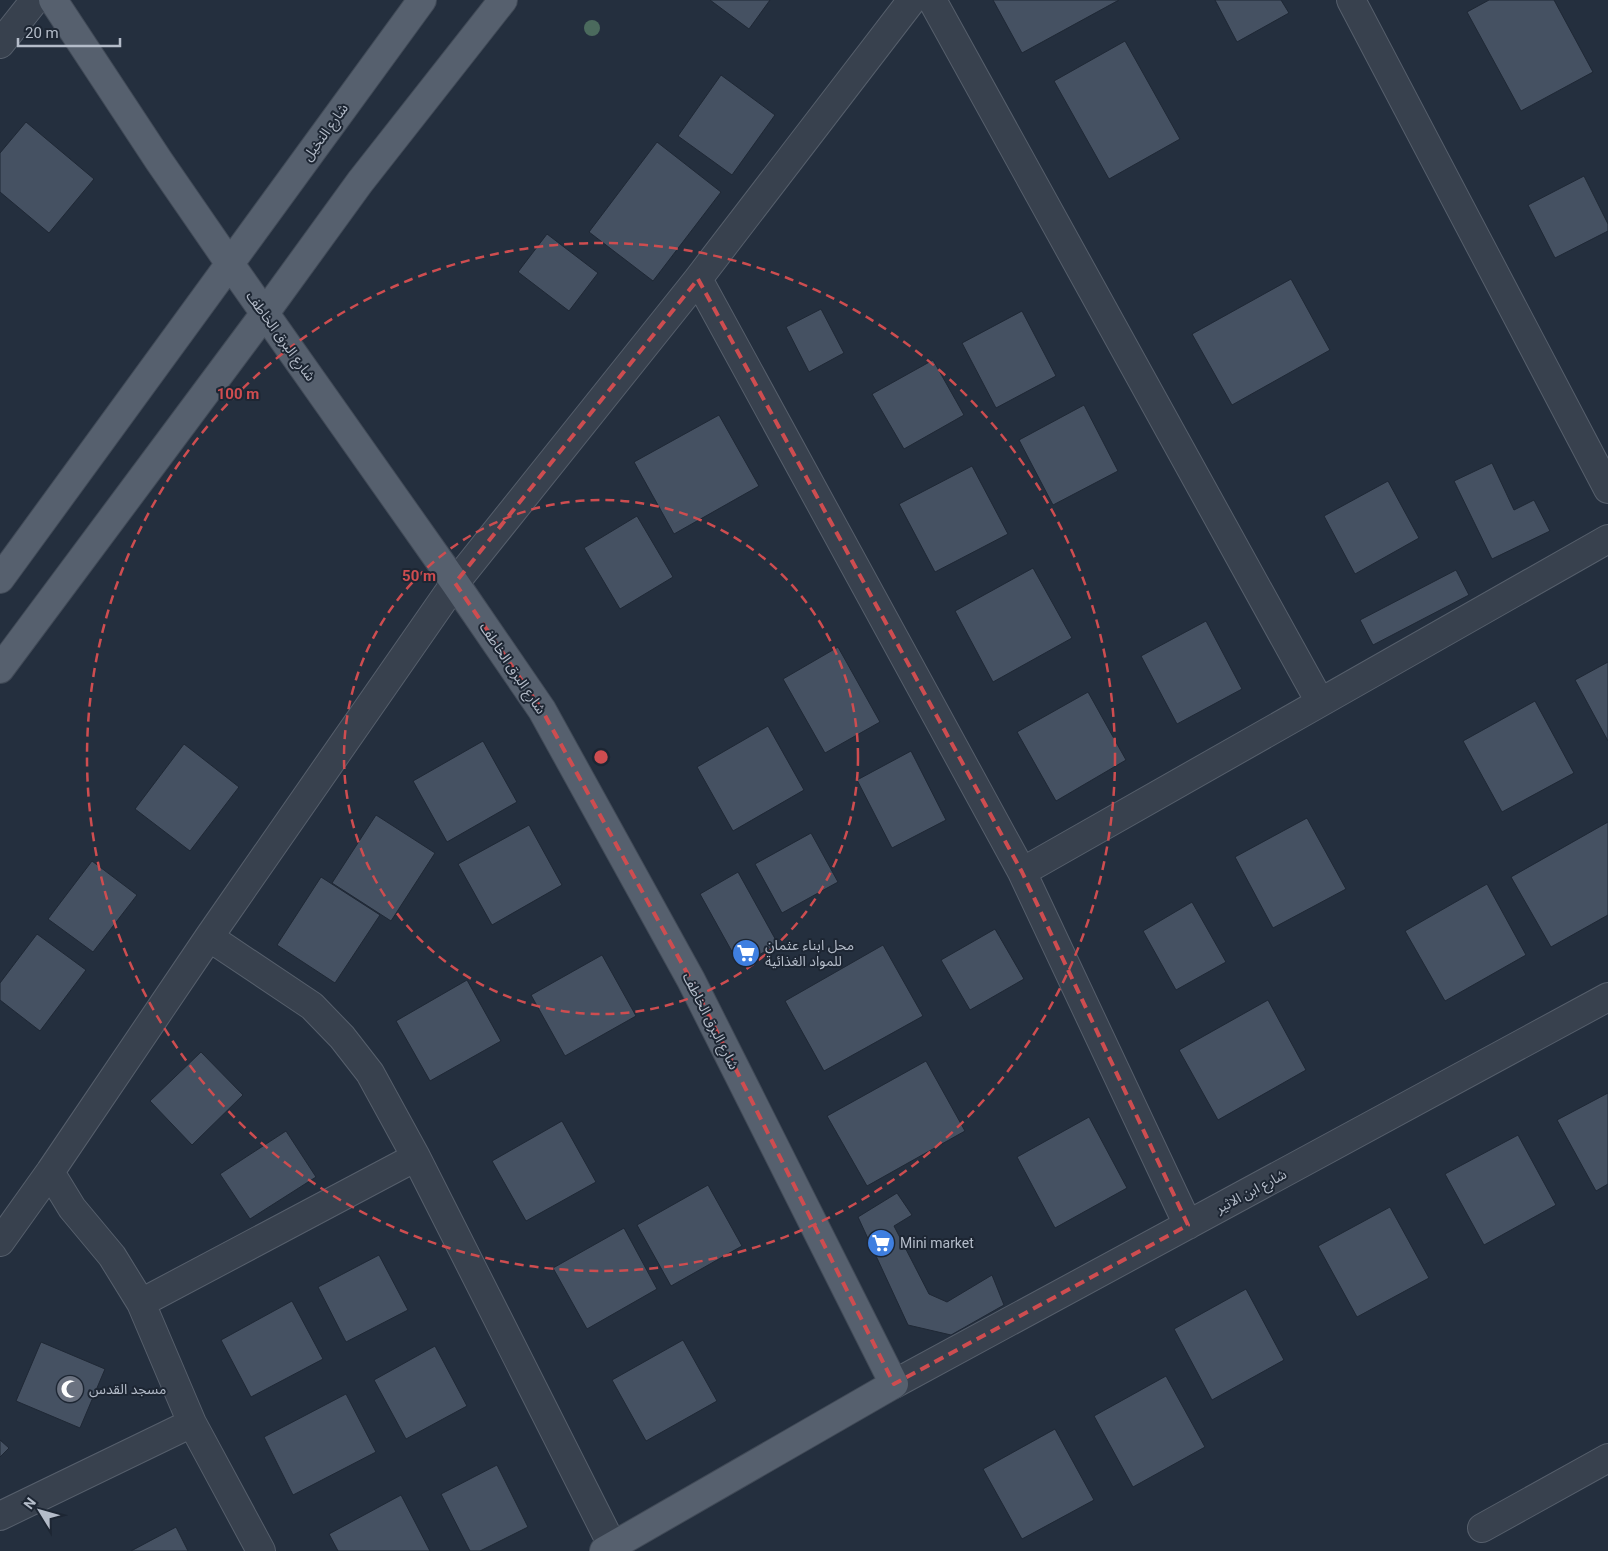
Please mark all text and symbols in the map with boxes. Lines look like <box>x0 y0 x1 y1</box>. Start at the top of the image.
scale bar <box>18 15 120 47</box>
text: 20 m <box>25 24 59 42</box>
street label: شارع النخيل <box>299 100 354 166</box>
street label: شارع البرق الخاطف <box>241 288 319 386</box>
text: 100 m <box>217 385 259 403</box>
text: 50 m <box>402 567 436 585</box>
street label: شارع البرق الخاطف <box>474 619 550 718</box>
centre of rings <box>592 748 610 766</box>
place label: محل ابناء عثمان للمواد الغذائية <box>765 937 854 970</box>
supermarket icon: محل ابناء عثمان للمواد الغذائية <box>731 938 761 968</box>
street label: شارع البرق الخاطف <box>677 970 742 1074</box>
street label: شارع ابن الاثير <box>1212 1166 1291 1219</box>
supermarket icon: Mini market <box>866 1228 896 1258</box>
place label: Mini market <box>900 1235 974 1251</box>
mosque icon: مسجد القدس <box>55 1374 85 1404</box>
place label: مسجد القدس <box>89 1381 166 1398</box>
north arrow <box>15 1486 65 1536</box>
text: N <box>20 1494 39 1512</box>

